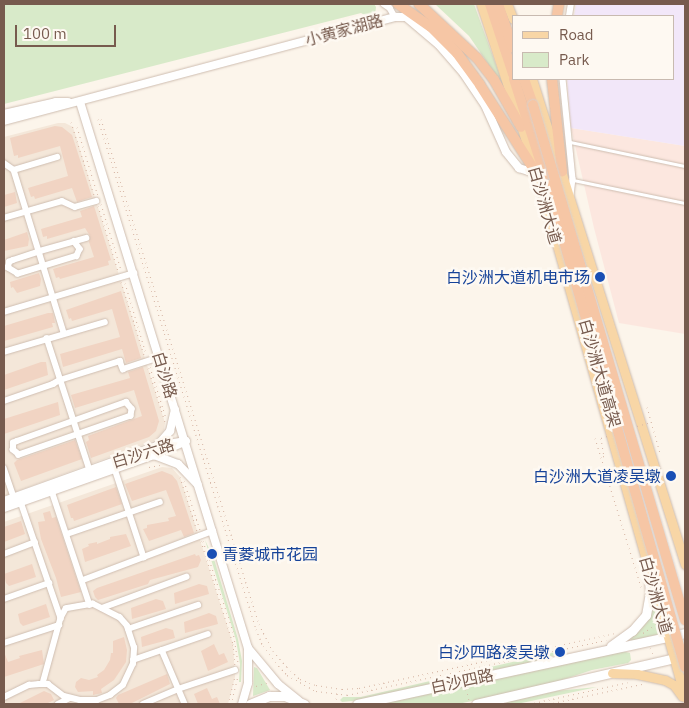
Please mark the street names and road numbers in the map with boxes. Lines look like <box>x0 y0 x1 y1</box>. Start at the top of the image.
street label: 小黄家湖路 <box>303 10 385 50</box>
street label: 白沙洲大道 <box>525 164 565 246</box>
street label: 白沙洲大道高架 <box>575 317 625 429</box>
street label: 白沙路 <box>149 349 181 401</box>
street label: 白沙六路 <box>110 434 176 472</box>
street label: 白沙洲大道 <box>636 554 676 636</box>
street label: 白沙四路 <box>429 665 495 697</box>

